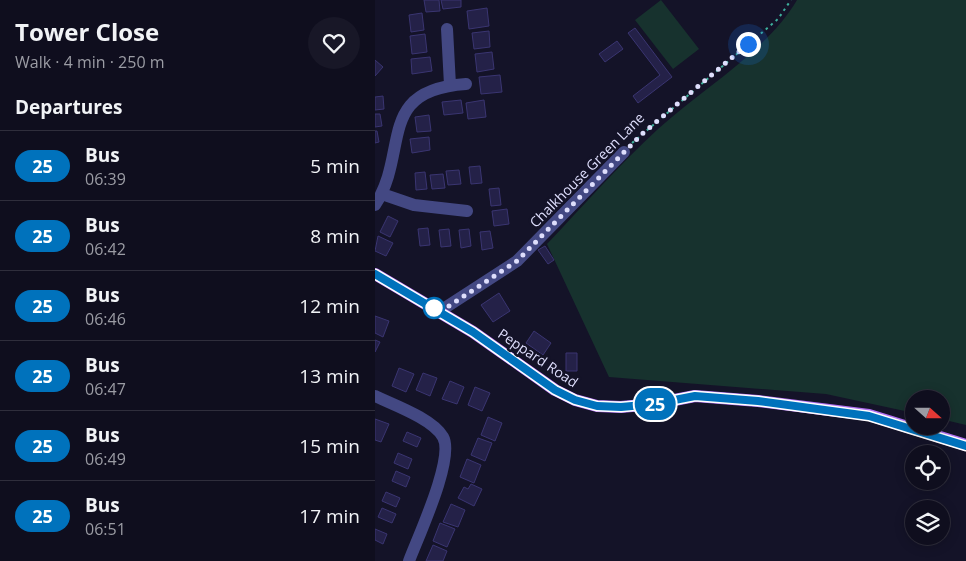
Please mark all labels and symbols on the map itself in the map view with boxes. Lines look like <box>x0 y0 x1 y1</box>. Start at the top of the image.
your location <box>736 32 761 57</box>
street label: Chalkhouse Green Lane <box>525 108 648 231</box>
unlabelled marker <box>423 297 445 319</box>
street label: Peppard Road <box>495 324 582 391</box>
line badge: 25 <box>633 388 677 420</box>
north arrow <box>905 390 950 435</box>

